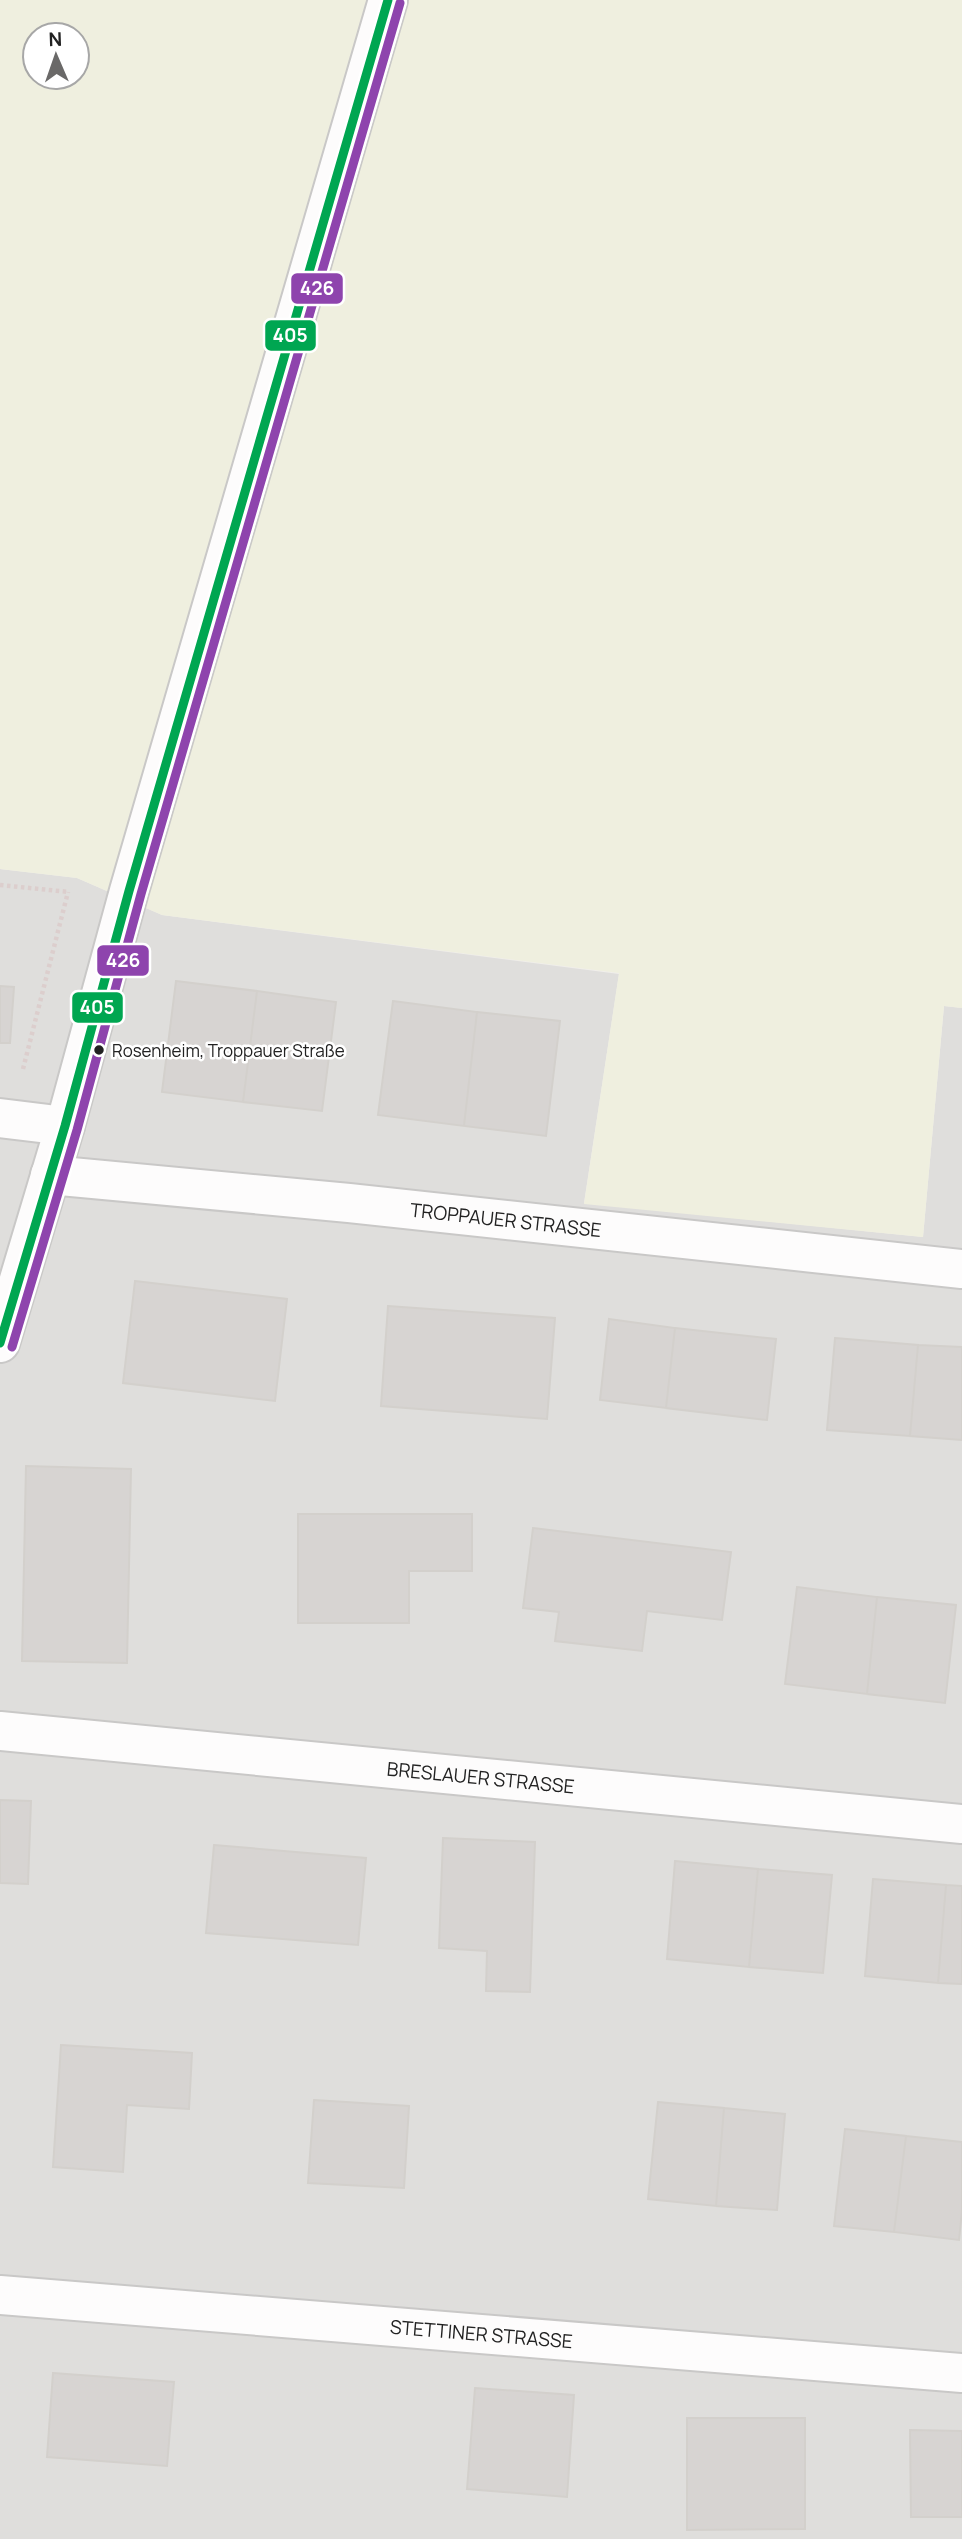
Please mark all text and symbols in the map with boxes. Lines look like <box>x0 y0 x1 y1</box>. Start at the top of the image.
north arrow <box>21 21 91 91</box>
text: N <box>48 26 63 52</box>
line badge: 426 <box>290 272 344 305</box>
text: 426 <box>300 275 334 301</box>
line badge: 405 <box>264 319 317 352</box>
text: 405 <box>272 322 308 348</box>
line badge: 426 <box>96 944 150 977</box>
text: 426 <box>106 947 140 973</box>
line badge: 405 <box>71 991 124 1024</box>
text: 405 <box>79 994 115 1020</box>
place label: Rosenheim, Troppauer Straße <box>112 1039 345 1062</box>
marker: Rosenheim, Troppauer Straße <box>92 1043 106 1057</box>
street label: TROPPAUER STRASSE <box>409 1197 603 1243</box>
street label: BRESLAUER STRASSE <box>386 1755 576 1799</box>
street label: STETTINER STRASSE <box>389 2314 574 2354</box>

